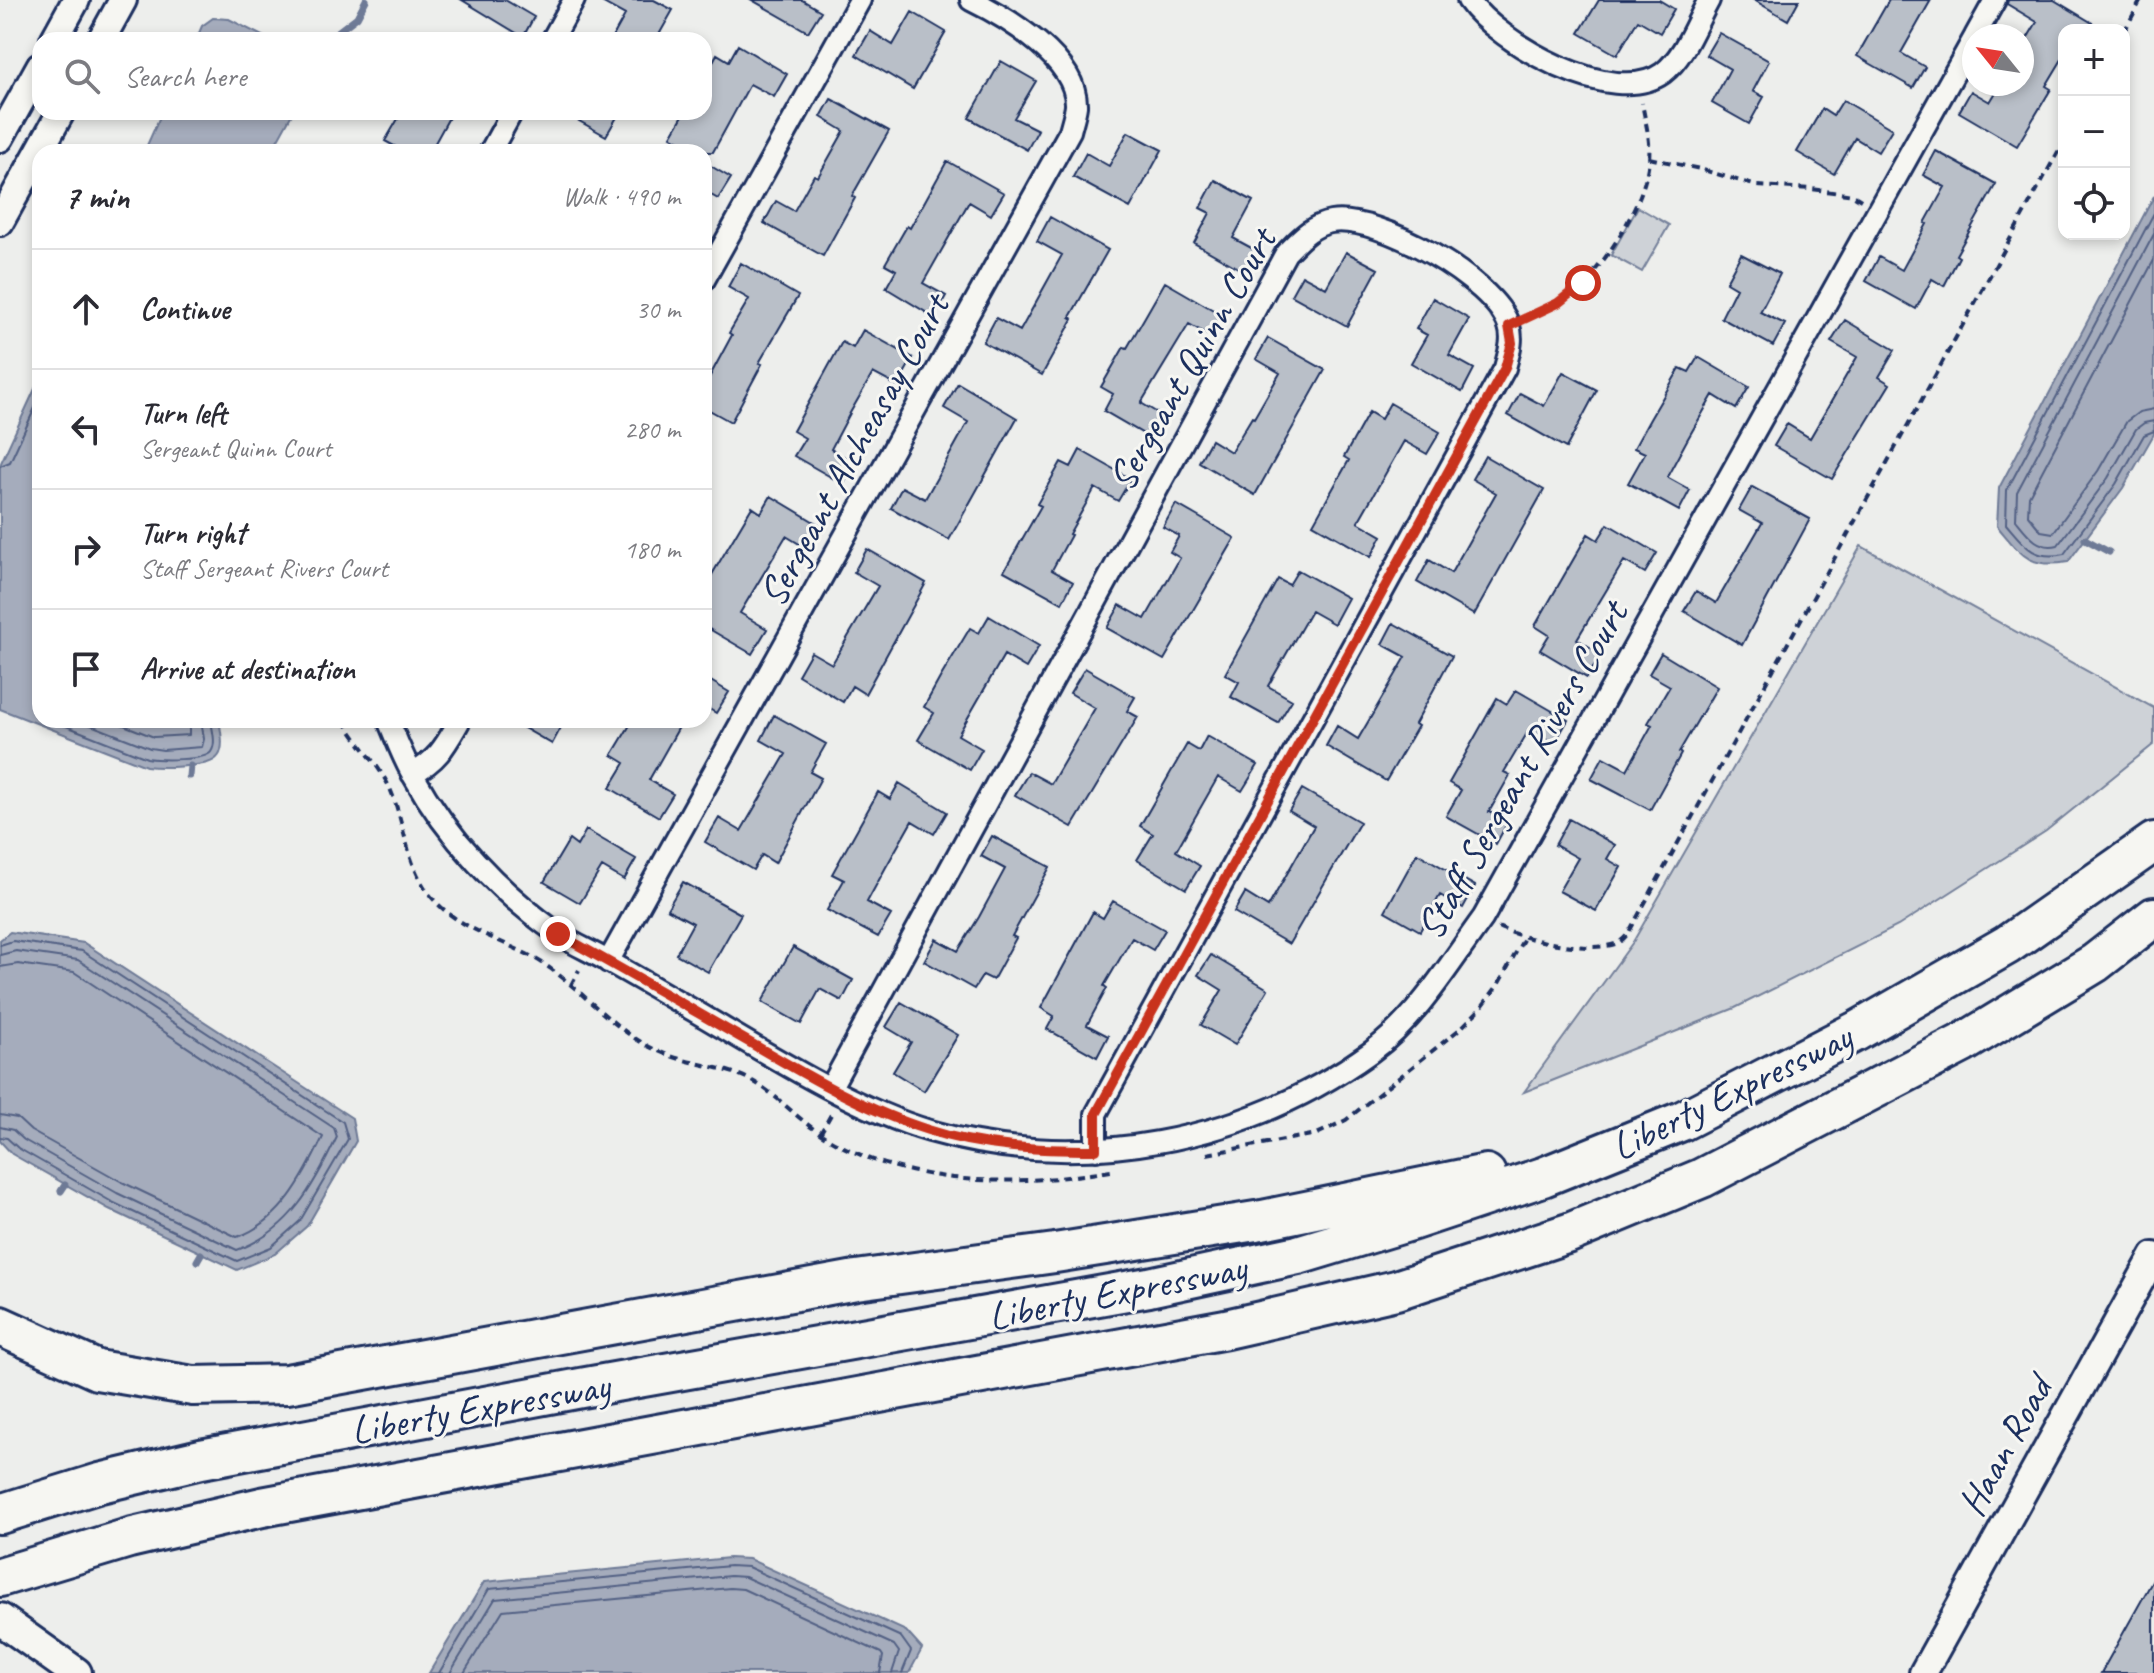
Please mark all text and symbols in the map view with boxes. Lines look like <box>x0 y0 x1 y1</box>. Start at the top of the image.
north arrow <box>1962 24 2034 96</box>
map controls <box>2058 24 2130 240</box>
button: + <box>2058 24 2130 96</box>
search box <box>32 32 712 120</box>
icon: search <box>60 54 104 98</box>
text: Search here <box>124 57 246 95</box>
button: − <box>2058 96 2130 168</box>
button: locate <box>2058 168 2130 240</box>
text: 7 min <box>64 175 129 218</box>
text: Walk · 490 m <box>563 180 680 213</box>
street label: Sergeant Quinn Court <box>1097 216 1289 500</box>
route start <box>1565 265 1601 301</box>
street label: Sergeant Alcheasay Court <box>747 283 962 615</box>
icon: ahead <box>64 287 108 331</box>
text: Continue <box>140 290 230 328</box>
text: 30 m <box>636 293 680 326</box>
text: Turn left <box>140 394 227 432</box>
icon: left <box>64 407 108 451</box>
text: 280 m <box>624 413 680 446</box>
text: Sergeant Quinn Court <box>140 432 331 465</box>
text: Turn right <box>140 514 245 552</box>
icon: right <box>64 527 108 571</box>
text: 180 m <box>624 533 680 566</box>
text: Staff Sergeant Rivers Court <box>140 552 388 585</box>
street label: Staff Sergeant Rivers Court <box>1405 590 1641 948</box>
icon: arrive <box>64 647 108 691</box>
text: Arrive at destination <box>140 650 355 688</box>
route end <box>540 916 576 952</box>
street label: Liberty Expressway <box>1603 1011 1862 1172</box>
street label: Liberty Expressway <box>984 1242 1253 1341</box>
street label: Liberty Expressway <box>347 1360 616 1455</box>
street label: Haan Road <box>1946 1363 2066 1525</box>

